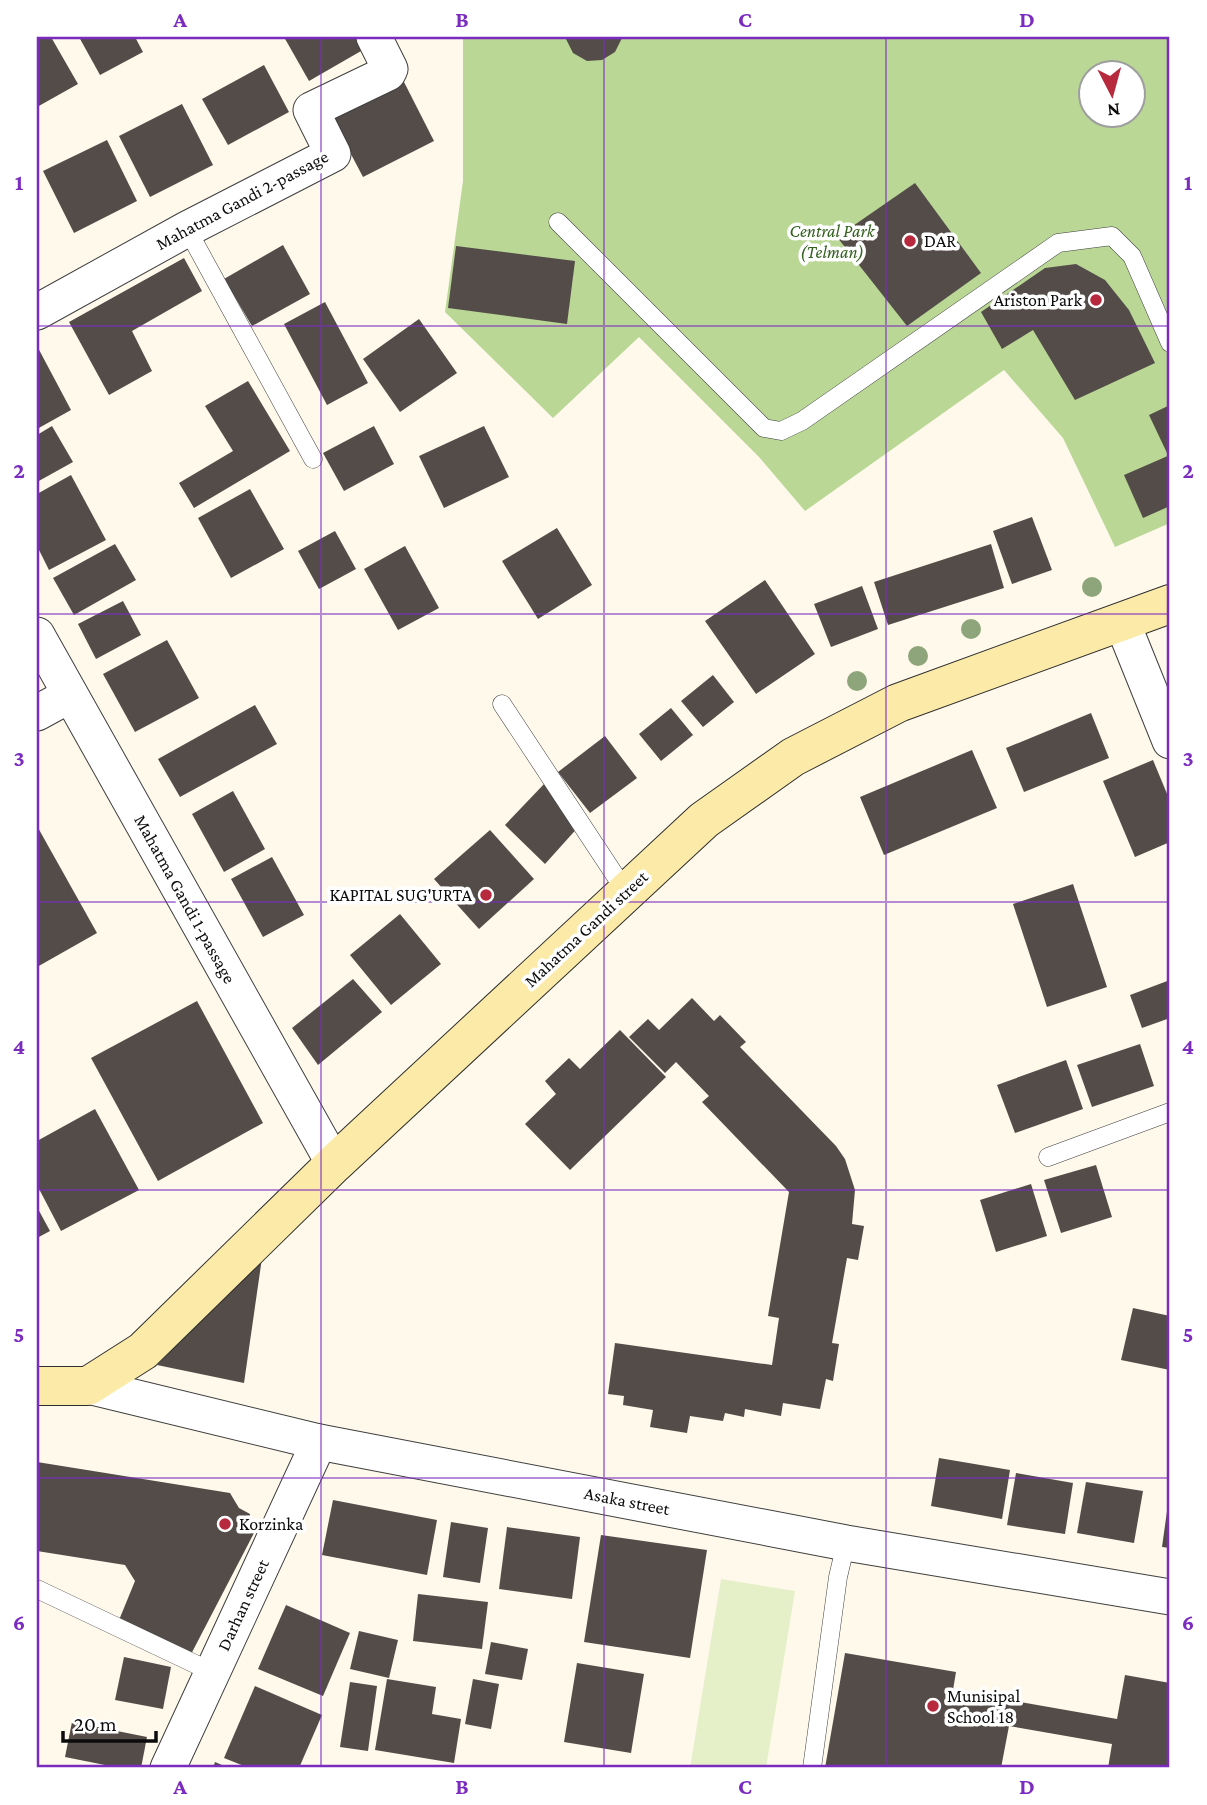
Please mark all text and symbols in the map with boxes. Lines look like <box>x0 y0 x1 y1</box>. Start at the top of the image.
text: A <box>172 6 187 32</box>
text: B <box>455 6 469 32</box>
text: C <box>738 6 752 32</box>
text: D <box>1019 6 1035 32</box>
north arrow <box>1078 60 1148 130</box>
text: N <box>1106 99 1121 122</box>
street label: Mahatma Gandi 2-passage <box>152 146 332 254</box>
text: 1 <box>15 169 24 195</box>
text: 1 <box>1184 169 1193 195</box>
park label: Central Park (Telman) <box>789 221 876 263</box>
place label: DAR <box>924 231 957 251</box>
marker: DAR <box>902 233 918 249</box>
place label: Ariston Park <box>994 290 1082 310</box>
marker: Ariston Park <box>1088 292 1104 308</box>
text: 2 <box>13 457 25 483</box>
text: 2 <box>1182 457 1194 483</box>
text: 3 <box>13 745 25 771</box>
text: 3 <box>1182 745 1194 771</box>
street label: Mahatma Gandi 1-passage <box>130 811 240 987</box>
street label: Mahatma Gandi street <box>520 866 653 991</box>
place label: KAPITAL SUG'URTA <box>329 885 473 905</box>
marker: KAPITAL SUG'URTA <box>478 887 494 903</box>
text: 4 <box>13 1033 25 1059</box>
text: 4 <box>1182 1033 1194 1059</box>
text: 5 <box>13 1321 25 1347</box>
text: 5 <box>1182 1321 1194 1347</box>
street label: Asaka street <box>583 1483 672 1519</box>
place label: Korzinka <box>239 1514 303 1534</box>
marker: Korzinka <box>217 1516 233 1532</box>
street label: Darhan street <box>213 1555 273 1654</box>
text: 6 <box>13 1609 25 1635</box>
text: 6 <box>1182 1609 1194 1635</box>
place label: Munisipal School 18 <box>947 1686 1020 1727</box>
marker: Munisipal School 18 <box>925 1698 941 1714</box>
scale bar <box>63 1700 156 1744</box>
text: 20 m <box>74 1712 117 1736</box>
text: A <box>172 1773 187 1799</box>
text: B <box>455 1773 469 1799</box>
text: C <box>738 1773 752 1799</box>
text: D <box>1019 1773 1035 1799</box>

